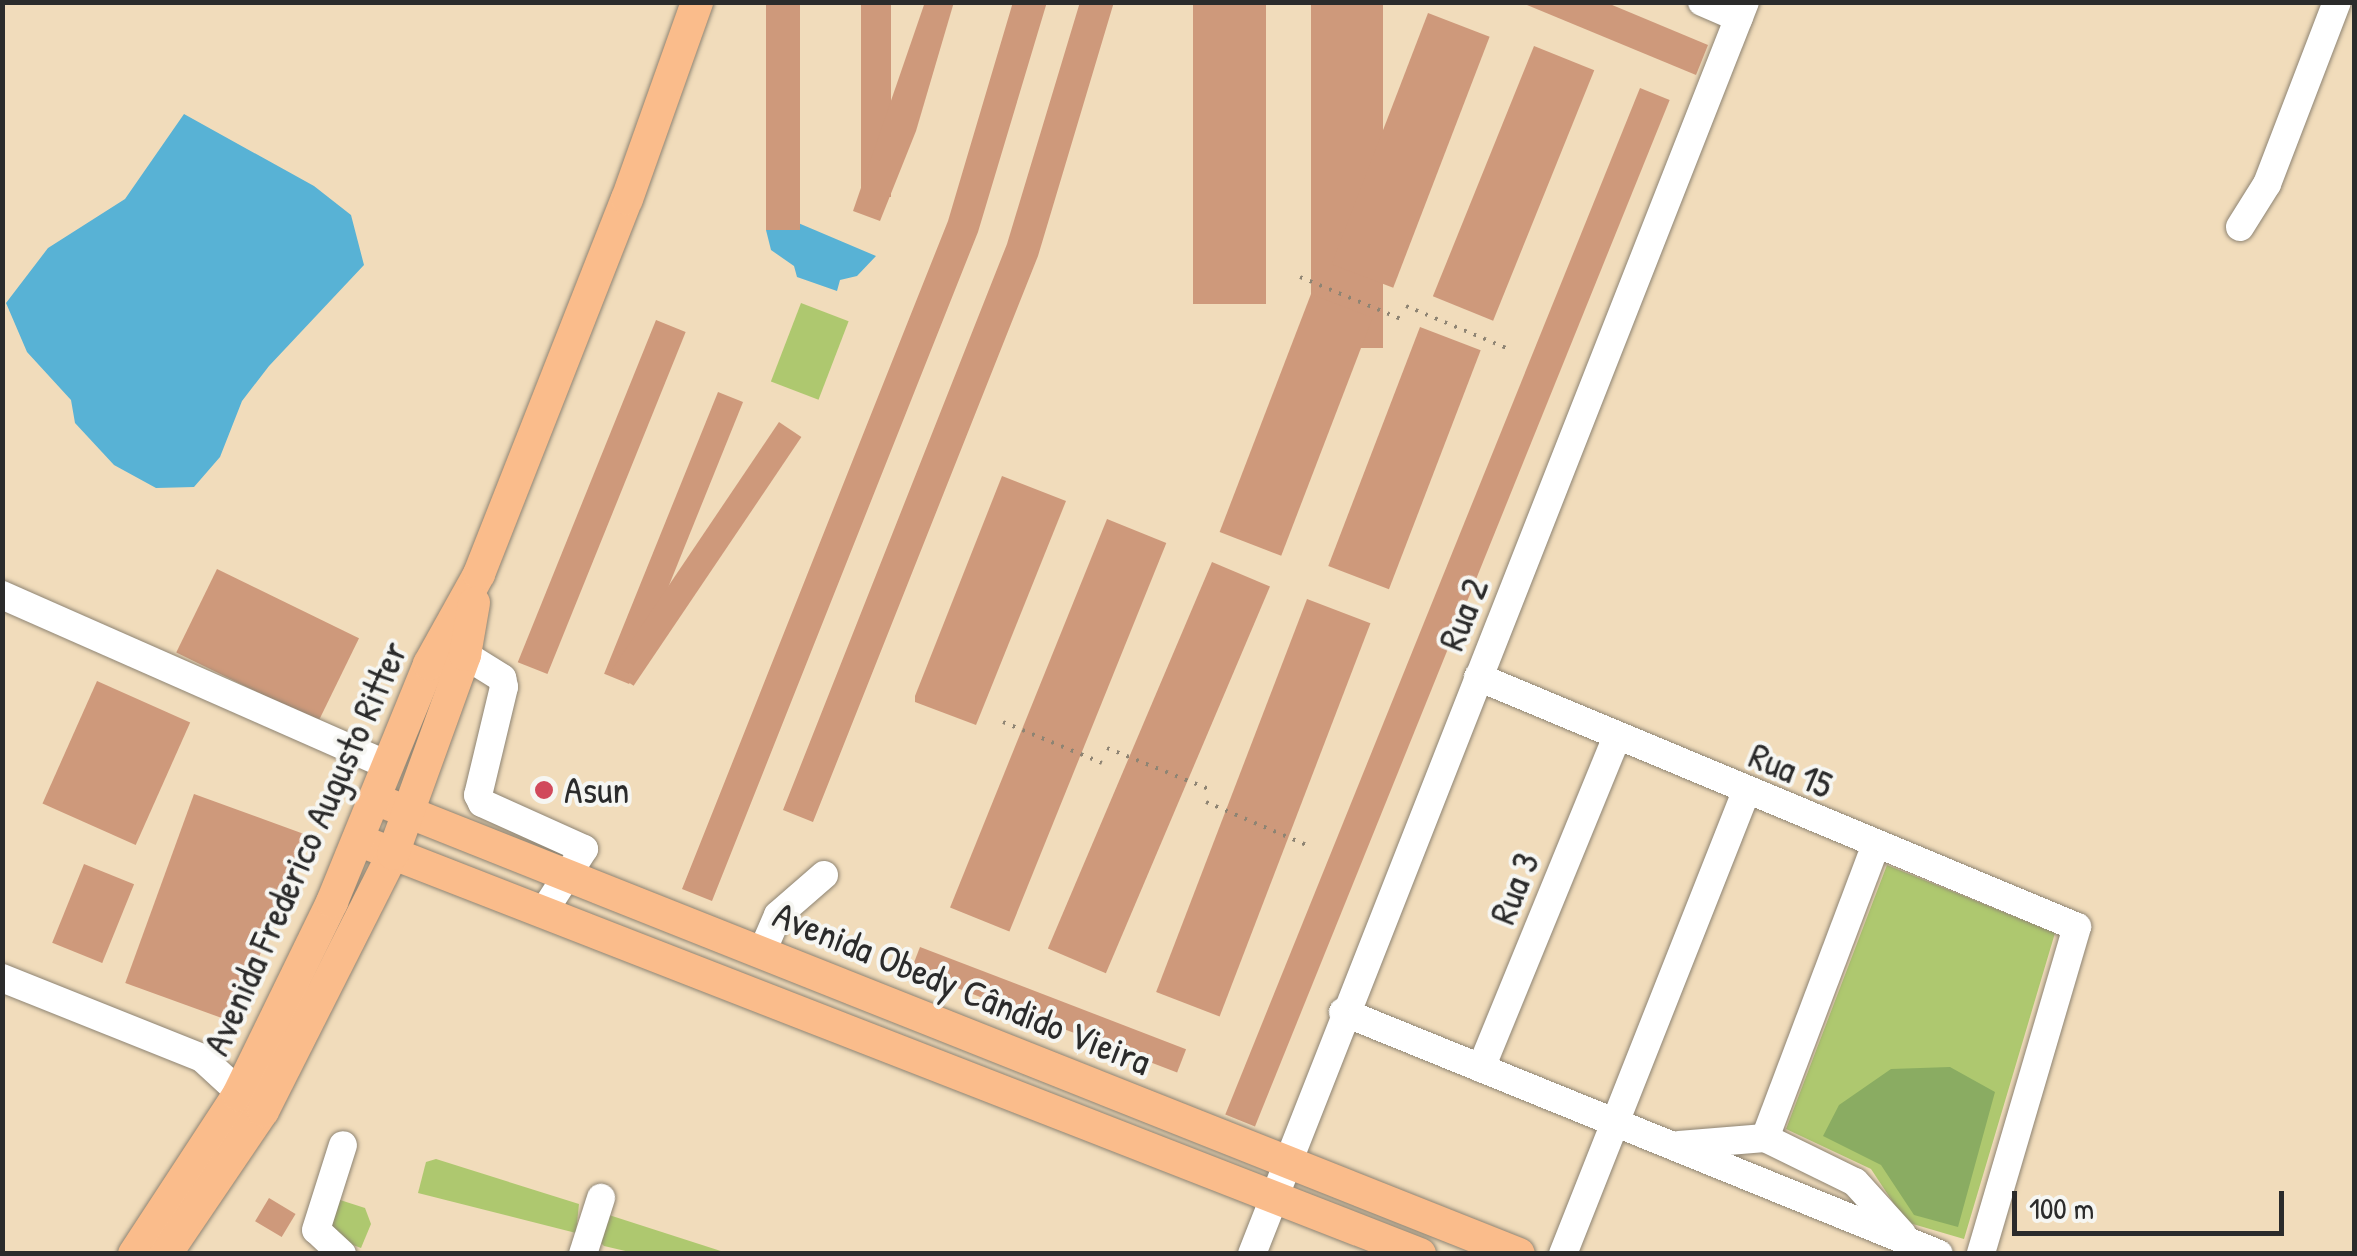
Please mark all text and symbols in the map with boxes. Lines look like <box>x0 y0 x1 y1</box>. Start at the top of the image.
street label: Rua 2 <box>1428 571 1498 657</box>
street label: Avenida Frederico Augusto Ritter <box>193 634 417 1062</box>
street label: Rua 15 <box>1743 732 1839 808</box>
place label: Asun <box>564 767 630 813</box>
marker: Asun <box>533 779 555 801</box>
street label: Rua 3 <box>1479 846 1549 930</box>
street label: Avenida Obedy Cândido Vieira <box>767 891 1157 1085</box>
scale bar <box>2017 1171 2290 1233</box>
text: 100 m <box>2029 1188 2094 1228</box>

